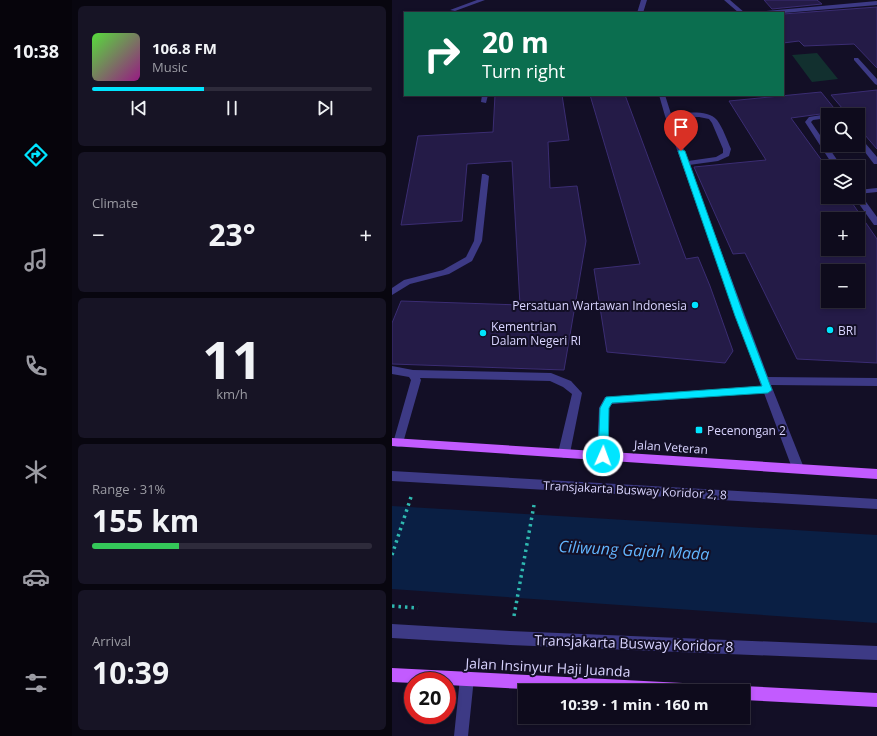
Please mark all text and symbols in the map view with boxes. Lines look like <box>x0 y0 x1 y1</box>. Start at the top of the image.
text: 20 m <box>482 23 549 61</box>
icon: right <box>416 28 468 80</box>
text: 106.8 FM <box>152 38 217 58</box>
text: 10:38 <box>13 39 59 63</box>
text: Music <box>152 58 187 76</box>
text: Turn right <box>482 59 565 83</box>
icon: previous <box>128 97 150 119</box>
icon: pause <box>221 97 243 119</box>
icon: next <box>314 97 336 119</box>
map controls <box>821 108 865 308</box>
button: search <box>821 108 865 152</box>
pin <box>664 110 698 151</box>
icon: arrive <box>670 116 692 138</box>
icon: directions <box>22 141 50 169</box>
button: layers <box>821 160 865 204</box>
text: Climate <box>92 194 138 212</box>
button: + <box>821 212 865 256</box>
text: 23° <box>208 214 256 255</box>
text: − <box>92 219 105 249</box>
text: + <box>359 219 372 249</box>
icon: music <box>22 246 50 274</box>
button: − <box>821 264 865 308</box>
place label: Persatuan Wartawan Indonesia <box>512 297 687 314</box>
marker: Persatuan Wartawan Indonesia <box>690 300 700 310</box>
place label: Kementrian Dalam Negeri RI <box>491 318 581 349</box>
place label: BRI <box>838 322 857 339</box>
text: 11 <box>202 323 262 394</box>
marker: BRI <box>825 325 835 335</box>
marker: Kementrian Dalam Negeri RI <box>478 328 488 338</box>
icon: phone <box>22 352 50 380</box>
text: km/h <box>216 385 248 403</box>
place label: Pecenongan 2 <box>707 422 786 439</box>
marker: Pecenongan 2 <box>694 425 704 435</box>
position arrow <box>582 435 624 477</box>
street label: Jalan Veteran <box>633 436 708 458</box>
icon: climate <box>22 458 50 486</box>
street label: Transjakarta Busway Koridor 2, 8 <box>543 477 727 503</box>
text: Range · 31% <box>92 480 165 498</box>
text: 155 km <box>92 500 199 541</box>
water label: Ciliwung Gajah Mada <box>558 535 710 565</box>
icon: car <box>22 563 50 591</box>
street label: Transjakarta Busway Koridor 8 <box>534 630 734 656</box>
text: Arrival <box>92 632 131 650</box>
text: 10:39 <box>92 652 169 693</box>
street label: Jalan Insinyur Haji Juanda <box>463 653 631 681</box>
icon: filters <box>22 669 50 697</box>
speed limit sign: 20 <box>404 672 456 724</box>
text: 10:39 · 1 min · 160 m <box>560 694 708 714</box>

